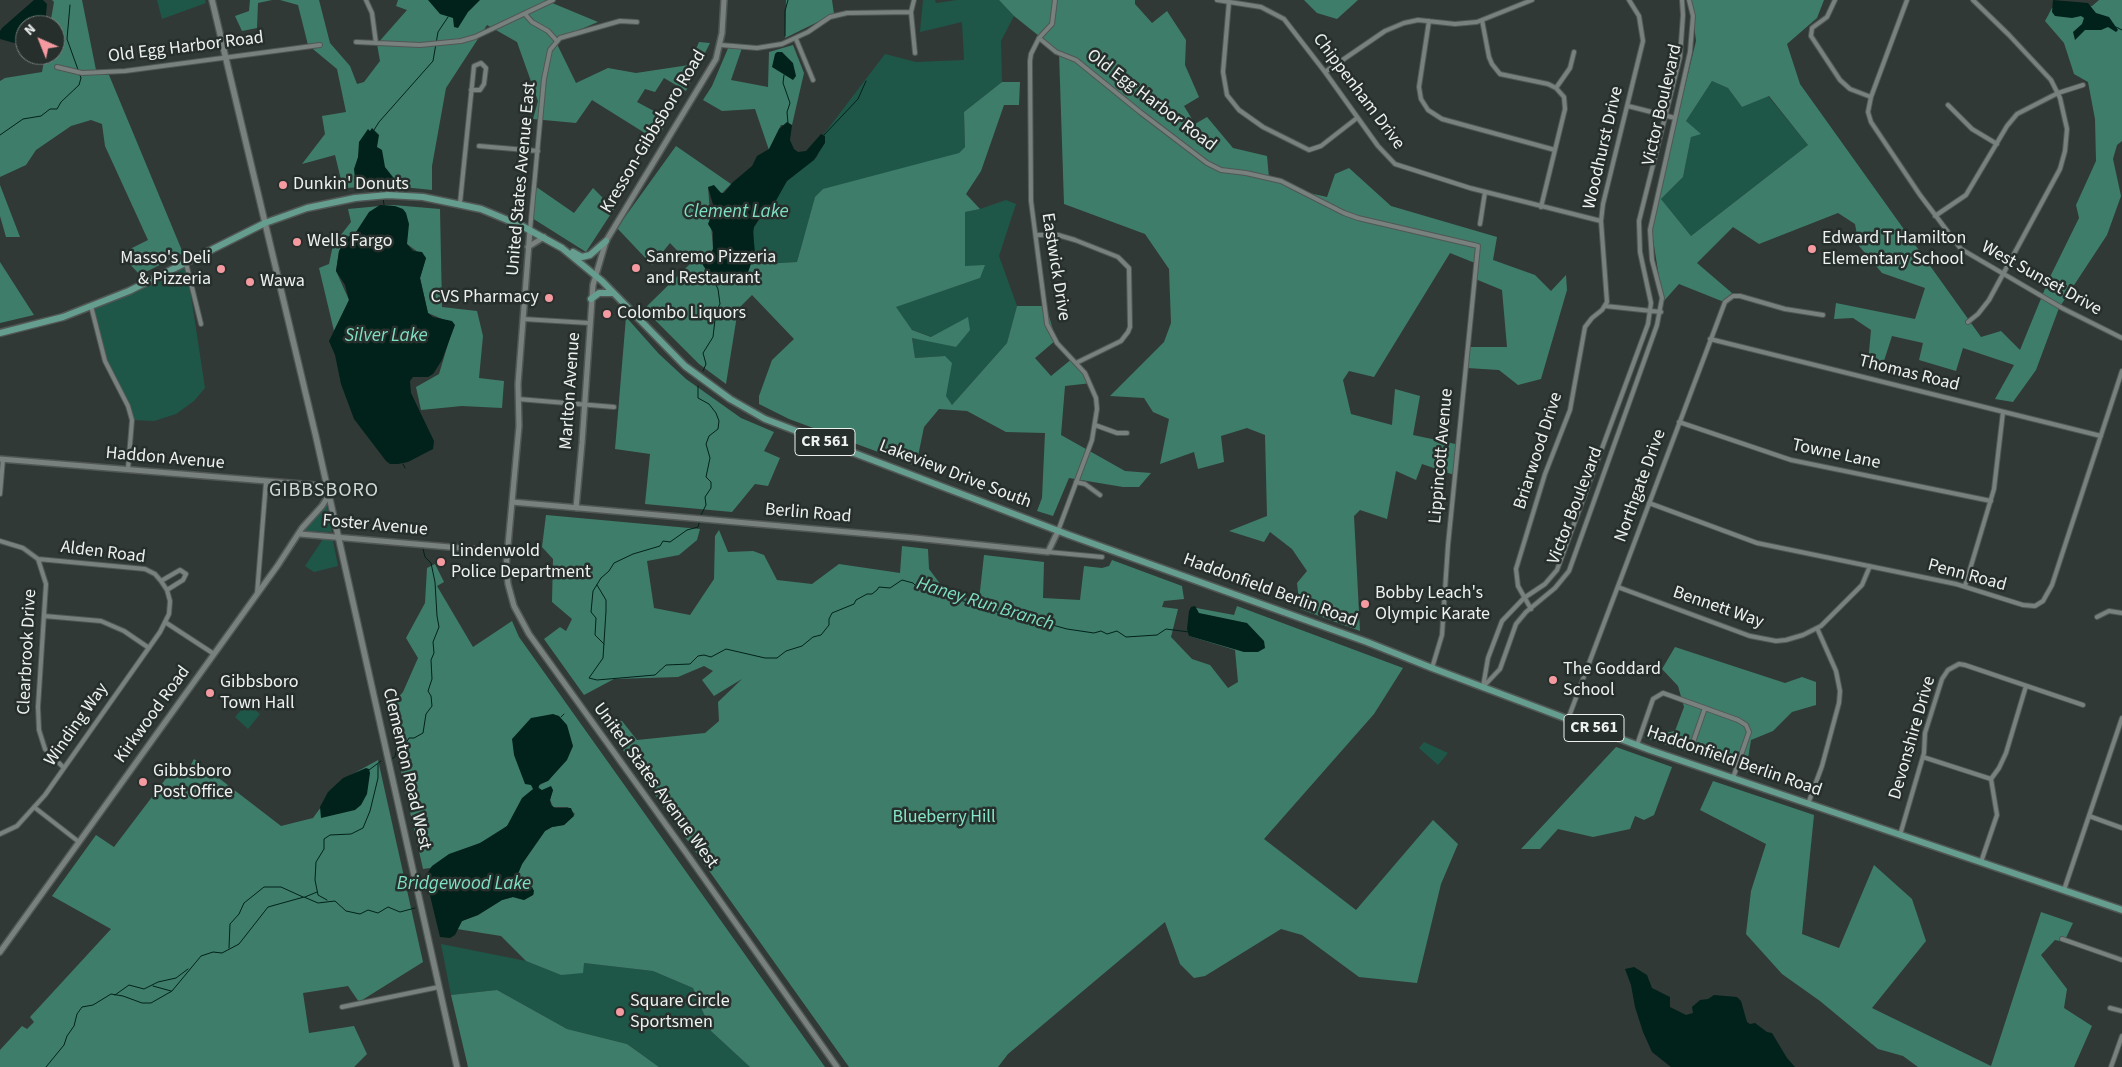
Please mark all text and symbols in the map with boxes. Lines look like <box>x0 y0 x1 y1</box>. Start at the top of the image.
north arrow <box>15 15 65 65</box>
text: N <box>20 20 41 40</box>
street label: Old Egg Harbor Road <box>107 28 265 68</box>
street label: Chippenham Drive <box>1307 30 1409 154</box>
street label: Victor Boulevard <box>1639 42 1687 168</box>
street label: Old Egg Harbor Road <box>1082 45 1220 157</box>
street label: Kresson-Gibbsboro Road <box>597 47 711 217</box>
street label: United States Avenue East <box>503 81 541 277</box>
street label: Woodhurst Drive <box>1579 85 1629 211</box>
place label: Dunkin' Donuts <box>293 174 409 196</box>
marker: Dunkin' Donuts <box>277 179 289 191</box>
water label: Clement Lake <box>683 202 789 224</box>
street label: Eastwick Drive <box>1036 212 1074 322</box>
place label: Edward T Hamilton Elementary School <box>1822 228 1966 270</box>
place label: Wells Fargo <box>307 231 392 253</box>
marker: Wells Fargo <box>291 236 303 248</box>
street label: West Sunset Drive <box>1977 237 2105 321</box>
marker: Edward T Hamilton Elementary School <box>1806 243 1818 255</box>
place label: Sanremo Pizzeria and Restaurant <box>646 247 776 290</box>
place label: Masso's Deli & Pizzeria <box>120 248 211 290</box>
marker: Sanremo Pizzeria and Restaurant <box>630 262 642 274</box>
marker: Masso's Deli & Pizzeria <box>215 263 227 275</box>
place label: Wawa <box>260 271 305 293</box>
marker: Wawa <box>244 276 256 288</box>
place label: CVS Pharmacy <box>430 287 539 309</box>
marker: CVS Pharmacy <box>543 292 555 304</box>
place label: Colombo Liquors <box>617 303 746 325</box>
marker: Colombo Liquors <box>601 308 613 320</box>
water label: Silver Lake <box>344 326 428 348</box>
street label: Marlton Avenue <box>556 332 586 450</box>
street label: Thomas Road <box>1856 351 1962 397</box>
street label: Lippincott Avenue <box>1425 388 1459 524</box>
street label: Briarwood Drive <box>1510 390 1568 512</box>
street label: Northgate Drive <box>1611 427 1671 545</box>
road number: CR 561 <box>795 428 855 456</box>
street label: Towne Lane <box>1790 435 1882 475</box>
street label: Lakeview Drive South <box>876 436 1034 514</box>
street label: Haddon Avenue <box>105 443 225 475</box>
street label: Victor Boulevard <box>1544 444 1608 568</box>
district label: GIBBSBORO <box>268 480 380 504</box>
street label: Berlin Road <box>764 499 852 529</box>
street label: Foster Avenue <box>321 511 429 541</box>
street label: Alden Road <box>59 537 147 569</box>
place label: Lindenwold Police Department <box>451 541 591 584</box>
street label: Haddonfield Berlin Road <box>1180 549 1360 633</box>
street label: Penn Road <box>1925 555 2009 597</box>
marker: Lindenwold Police Department <box>435 556 447 568</box>
water label: Haney Run Branch <box>913 573 1057 637</box>
street label: Bennett Way <box>1670 582 1766 634</box>
place label: Bobby Leach's Olympic Karate <box>1375 583 1490 626</box>
street label: Clearbrook Drive <box>14 589 42 715</box>
marker: Bobby Leach's Olympic Karate <box>1359 598 1371 610</box>
place label: The Goddard School <box>1563 659 1661 702</box>
street label: Kirkwood Road <box>111 662 195 768</box>
place label: Gibbsboro Town Hall <box>220 672 298 714</box>
marker: The Goddard School <box>1547 674 1559 686</box>
street label: Devonshire Drive <box>1885 674 1941 802</box>
street label: Winding Way <box>40 679 114 771</box>
street label: Clementon Road West <box>377 686 435 852</box>
marker: Gibbsboro Town Hall <box>204 687 216 699</box>
street label: United States Avenue West <box>588 699 722 873</box>
road number: CR 561 <box>1564 714 1624 741</box>
street label: Haddonfield Berlin Road <box>1643 722 1825 802</box>
place label: Gibbsboro Post Office <box>153 761 233 804</box>
marker: Gibbsboro Post Office <box>137 776 149 788</box>
park label: Blueberry Hill <box>892 807 996 829</box>
water label: Bridgewood Lake <box>397 874 531 896</box>
place label: Square Circle Sportsmen <box>630 991 730 1034</box>
marker: Square Circle Sportsmen <box>614 1006 626 1018</box>

